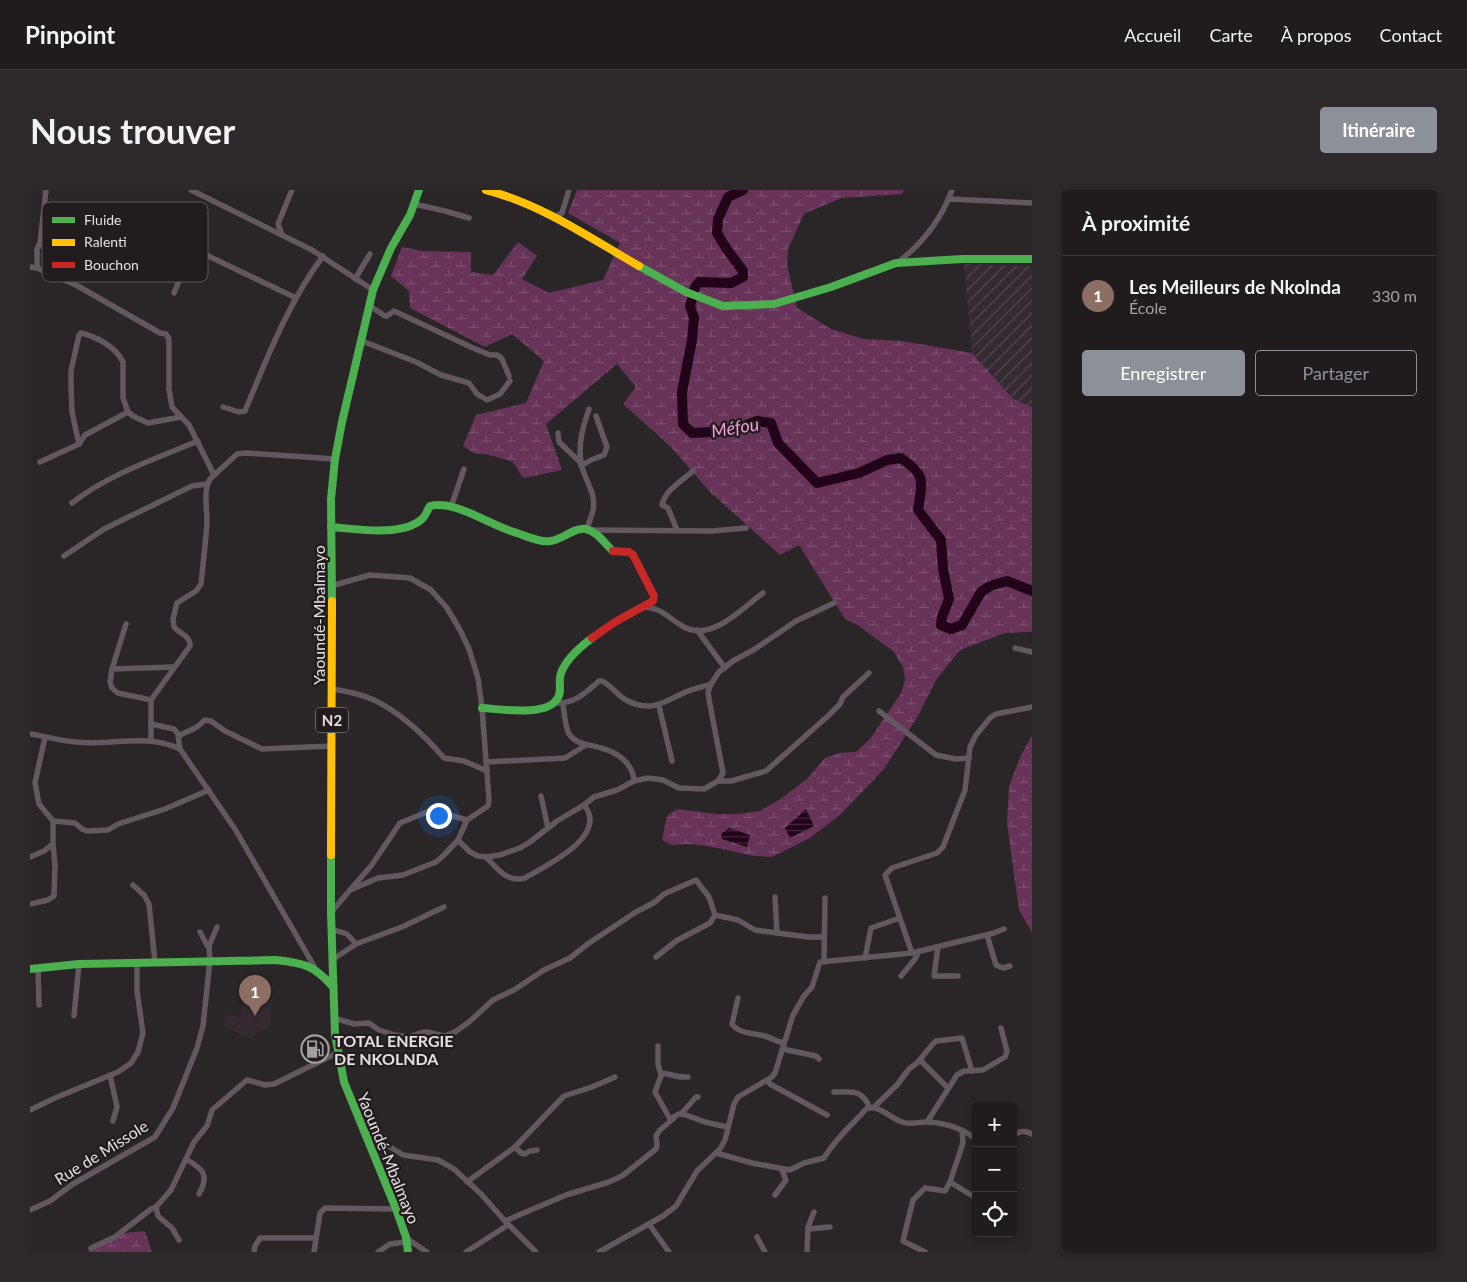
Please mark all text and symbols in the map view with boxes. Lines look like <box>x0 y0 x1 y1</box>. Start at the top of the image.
text: Pinpoint <box>25 20 115 49</box>
text: Accueil <box>1124 24 1181 46</box>
text: Carte <box>1209 24 1253 46</box>
text: À propos <box>1281 24 1352 46</box>
text: Contact <box>1380 24 1442 46</box>
button: Itinéraire <box>1320 107 1437 153</box>
text: Nous trouver <box>30 109 235 151</box>
legend <box>42 202 208 282</box>
text: À proximité <box>1082 210 1190 235</box>
text: Fluide <box>84 211 122 228</box>
text: Ralenti <box>84 233 127 250</box>
text: Bouchon <box>84 256 139 273</box>
text: Les Meilleurs de Nkolnda <box>1129 275 1341 298</box>
text: 1 <box>1093 286 1103 305</box>
text: 330 m <box>1372 286 1417 305</box>
text: École <box>1129 298 1167 317</box>
button: Enregistrer <box>1082 350 1245 396</box>
button: Partager <box>1255 350 1417 396</box>
water label: Méfou <box>709 412 761 442</box>
street label: Yaoundé-Mbalmayo <box>309 545 328 685</box>
road number: N2 <box>316 708 348 732</box>
your location <box>426 803 452 829</box>
pin: 1 <box>239 975 271 1016</box>
place label: TOTAL ENERGIE DE NKOLNDA <box>334 1031 453 1068</box>
fuel station icon: TOTAL ENERGIE DE NKOLNDA <box>300 1034 330 1064</box>
street label: Yaoundé-Mbalmayo <box>354 1090 424 1226</box>
map controls <box>972 1102 1017 1237</box>
button: + <box>972 1102 1017 1147</box>
street label: Rue de Missole <box>51 1116 151 1188</box>
button: − <box>972 1147 1017 1192</box>
button: locate <box>972 1192 1017 1237</box>

